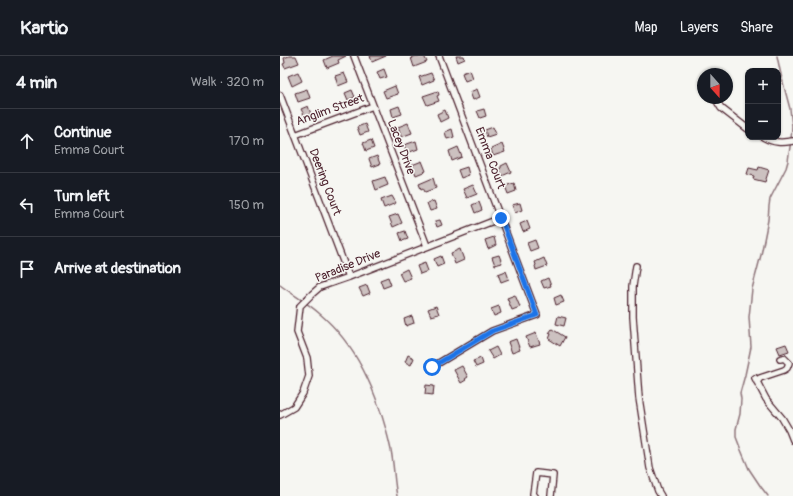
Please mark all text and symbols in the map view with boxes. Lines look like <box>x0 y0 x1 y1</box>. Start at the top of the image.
text: Kartio <box>20 16 68 40</box>
text: Map <box>635 19 658 36</box>
text: Layers <box>680 19 718 36</box>
text: Share <box>740 19 773 36</box>
north arrow <box>697 68 733 104</box>
map controls <box>745 68 781 140</box>
button: + <box>745 68 781 104</box>
text: 4 min <box>16 72 57 93</box>
text: Walk · 320 m <box>191 74 264 90</box>
street label: Anglim Street <box>294 91 366 129</box>
button: − <box>745 104 781 140</box>
street label: Lacey Drive <box>384 117 418 177</box>
text: Continue <box>54 123 112 142</box>
street label: Emma Court <box>471 125 509 191</box>
icon: ahead <box>16 130 38 152</box>
text: 170 m <box>229 133 264 149</box>
text: Emma Court <box>54 142 124 158</box>
street label: Deering Court <box>305 147 345 218</box>
text: Turn left <box>54 187 110 206</box>
icon: left <box>16 194 38 216</box>
text: 150 m <box>229 197 264 213</box>
text: Emma Court <box>54 206 124 222</box>
route end <box>492 209 510 227</box>
street label: Paradise Drive <box>313 246 383 286</box>
icon: arrive <box>16 258 38 280</box>
text: Arrive at destination <box>54 259 181 278</box>
route start <box>423 358 441 376</box>

